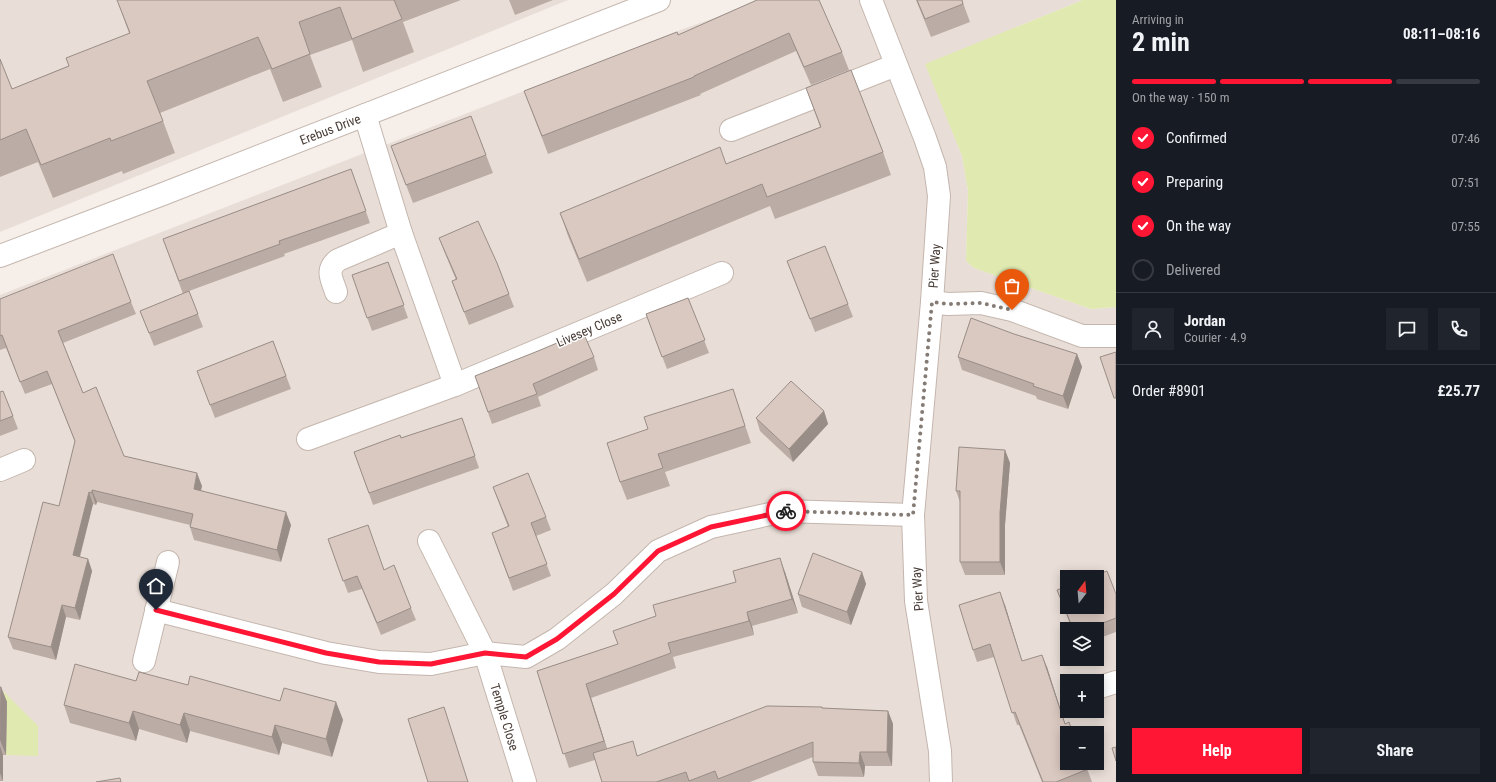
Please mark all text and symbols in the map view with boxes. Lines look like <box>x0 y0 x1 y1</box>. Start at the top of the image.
text: Arriving in <box>1132 12 1184 27</box>
text: 08:11–08:16 <box>1403 25 1480 43</box>
text: 2 min <box>1132 27 1190 57</box>
text: On the way · 150 m <box>1132 90 1229 105</box>
street label: Erebus Drive <box>298 111 363 148</box>
icon: check <box>1132 127 1154 149</box>
text: Confirmed <box>1166 129 1227 147</box>
text: 07:46 <box>1451 131 1480 146</box>
icon: check <box>1132 171 1154 193</box>
text: Preparing <box>1166 173 1223 191</box>
text: 07:51 <box>1451 175 1480 190</box>
icon: check <box>1132 215 1154 237</box>
text: On the way <box>1166 217 1231 235</box>
text: 07:55 <box>1451 219 1480 234</box>
street label: Pier Way <box>925 243 944 289</box>
text: Delivered <box>1166 261 1221 279</box>
pin <box>995 269 1029 310</box>
icon: bag <box>1001 275 1023 297</box>
button: person <box>1132 308 1174 350</box>
button: chat <box>1386 308 1428 350</box>
button: phone <box>1438 308 1480 350</box>
street label: Livesey Close <box>554 309 624 350</box>
text: Jordan <box>1184 312 1226 330</box>
text: Courier · 4.9 <box>1184 330 1247 345</box>
text: Order #8901 <box>1132 382 1206 400</box>
text: £25.77 <box>1437 382 1480 400</box>
courier <box>766 491 806 531</box>
icon: bike <box>775 500 797 522</box>
street label: Pier Way <box>908 566 927 612</box>
pin <box>139 569 173 610</box>
north arrow <box>1060 570 1104 614</box>
map controls <box>1060 570 1104 770</box>
icon: home <box>145 575 167 597</box>
button: layers <box>1060 622 1104 666</box>
button: + <box>1060 674 1104 718</box>
street label: Temple Close <box>487 682 522 753</box>
button: − <box>1060 726 1104 770</box>
button: Help <box>1132 728 1302 774</box>
button: Share <box>1310 728 1480 774</box>

